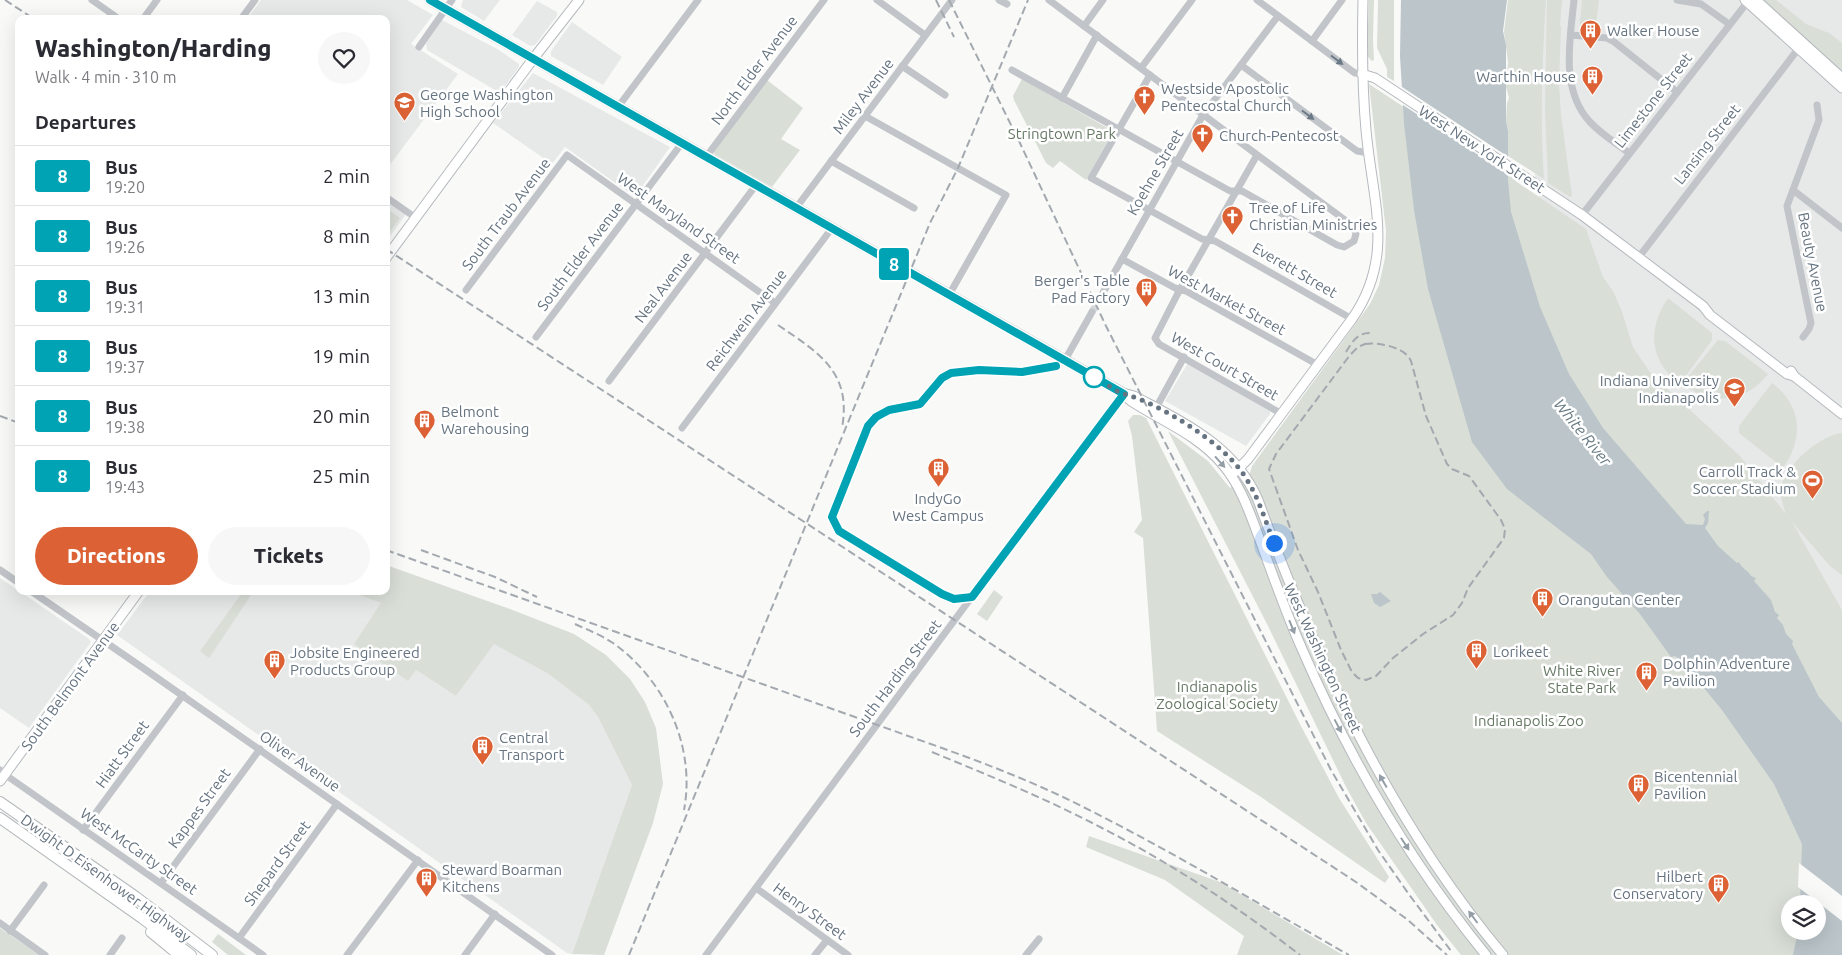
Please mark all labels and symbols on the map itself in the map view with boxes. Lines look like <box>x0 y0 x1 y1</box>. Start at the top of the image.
street label: North Elder Avenue <box>707 12 801 128</box>
building icon: Walker House <box>1579 18 1603 49</box>
place label: Walker House <box>1607 22 1700 39</box>
street label: Limestone Street <box>1611 49 1695 151</box>
one-way arrow <box>1330 54 1343 65</box>
street label: Miley Avenue <box>829 55 897 137</box>
building icon: Warthin House <box>1580 64 1604 95</box>
place label: Warthin House <box>1476 68 1576 85</box>
place label: Westside Apostolic Pentecostal Church <box>1161 80 1291 114</box>
church icon: Westside Apostolic Pentecostal Church <box>1133 85 1157 116</box>
place label: George Washington High School <box>420 86 553 120</box>
school or university icon: George Washington High School <box>392 91 416 122</box>
street label: Lansing Street <box>1671 101 1743 187</box>
street label: West New York Street <box>1416 102 1548 196</box>
one-way arrow <box>1301 110 1315 120</box>
church icon: Church-Pentecost <box>1191 123 1215 154</box>
park label: Stringtown Park <box>1008 125 1117 142</box>
street label: Koehne Street <box>1123 126 1187 218</box>
place label: Church-Pentecost <box>1219 127 1339 144</box>
street label: South Traub Avenue <box>458 155 554 273</box>
street label: West Maryland Street <box>614 169 744 267</box>
street label: South Elder Avenue <box>533 198 627 314</box>
place label: Tree of Life Christian Ministries <box>1249 199 1377 233</box>
church icon: Tree of Life Christian Ministries <box>1221 204 1245 235</box>
street label: Beauty Avenue <box>1795 211 1831 313</box>
street label: Everett Street <box>1250 239 1340 301</box>
street label: Neal Avenue <box>631 248 695 326</box>
line badge: 8 <box>878 248 910 280</box>
street label: West Market Street <box>1165 262 1289 338</box>
street label: Reichwein Avenue <box>702 266 790 374</box>
place label: Berger's Table Pad Factory <box>1034 272 1130 306</box>
building icon: Berger's Table Pad Factory <box>1134 277 1158 308</box>
street label: West Court Street <box>1168 328 1282 404</box>
unlabelled marker <box>1083 366 1105 388</box>
place label: Indiana University Indianapolis <box>1600 372 1719 406</box>
school or university icon: Indiana University Indianapolis <box>1723 377 1747 408</box>
water label: White River <box>1551 395 1616 470</box>
place label: Belmont Warehousing <box>441 403 530 437</box>
building icon: Belmont Warehousing <box>413 408 437 439</box>
one-way arrow <box>1214 455 1225 468</box>
building icon: IndyGo West Campus <box>926 457 950 488</box>
place label: Carroll Track & Soccer Stadium <box>1693 463 1796 497</box>
sports icon: Carroll Track & Soccer Stadium <box>1800 468 1824 499</box>
place label: IndyGo West Campus <box>892 490 984 524</box>
your location <box>1262 531 1287 556</box>
street label: West Washington Street <box>1281 580 1365 736</box>
building icon: Orangutan Center <box>1530 587 1554 618</box>
place label: Orangutan Center <box>1558 591 1681 608</box>
street label: South Harding Street <box>846 616 945 740</box>
street label: South Belmont Avenue <box>18 618 122 754</box>
one-way arrow <box>1289 620 1297 634</box>
building icon: Lorikeet <box>1465 639 1489 670</box>
place label: Lorikeet <box>1493 643 1549 660</box>
place label: Jobsite Engineered Products Group <box>290 644 420 678</box>
building icon: Jobsite Engineered Products Group <box>262 649 286 680</box>
place label: Dolphin Adventure Pavilion <box>1663 655 1790 689</box>
building icon: Dolphin Adventure Pavilion <box>1635 660 1659 691</box>
park label: White River State Park <box>1543 662 1621 696</box>
park label: Indianapolis Zoological Society <box>1156 678 1278 712</box>
park label: Indianapolis Zoo <box>1474 712 1584 729</box>
street label: Hiatt Street <box>92 717 152 791</box>
one-way arrow <box>1334 719 1342 733</box>
street label: Oliver Avenue <box>256 727 344 795</box>
place label: Central Transport <box>499 729 565 763</box>
building icon: Central Transport <box>471 734 495 765</box>
street label: Kappes Street <box>164 765 234 851</box>
place label: Bicentennial Pavilion <box>1654 768 1738 802</box>
building icon: Bicentennial Pavilion <box>1626 773 1650 804</box>
one-way arrow <box>1379 775 1388 788</box>
street label: West McCarty Street <box>77 804 201 898</box>
street label: Dwight D Eisenhower Highway <box>18 811 194 945</box>
street label: Shepard Street <box>240 817 314 909</box>
one-way arrow <box>1401 837 1410 850</box>
place label: Steward Boarman Kitchens <box>442 861 562 895</box>
building icon: Steward Boarman Kitchens <box>414 866 438 897</box>
place label: Hilbert Conservatory <box>1613 868 1703 902</box>
building icon: Hilbert Conservatory <box>1707 873 1731 904</box>
street label: Henry Street <box>770 879 850 943</box>
one-way arrow <box>1468 910 1478 924</box>

